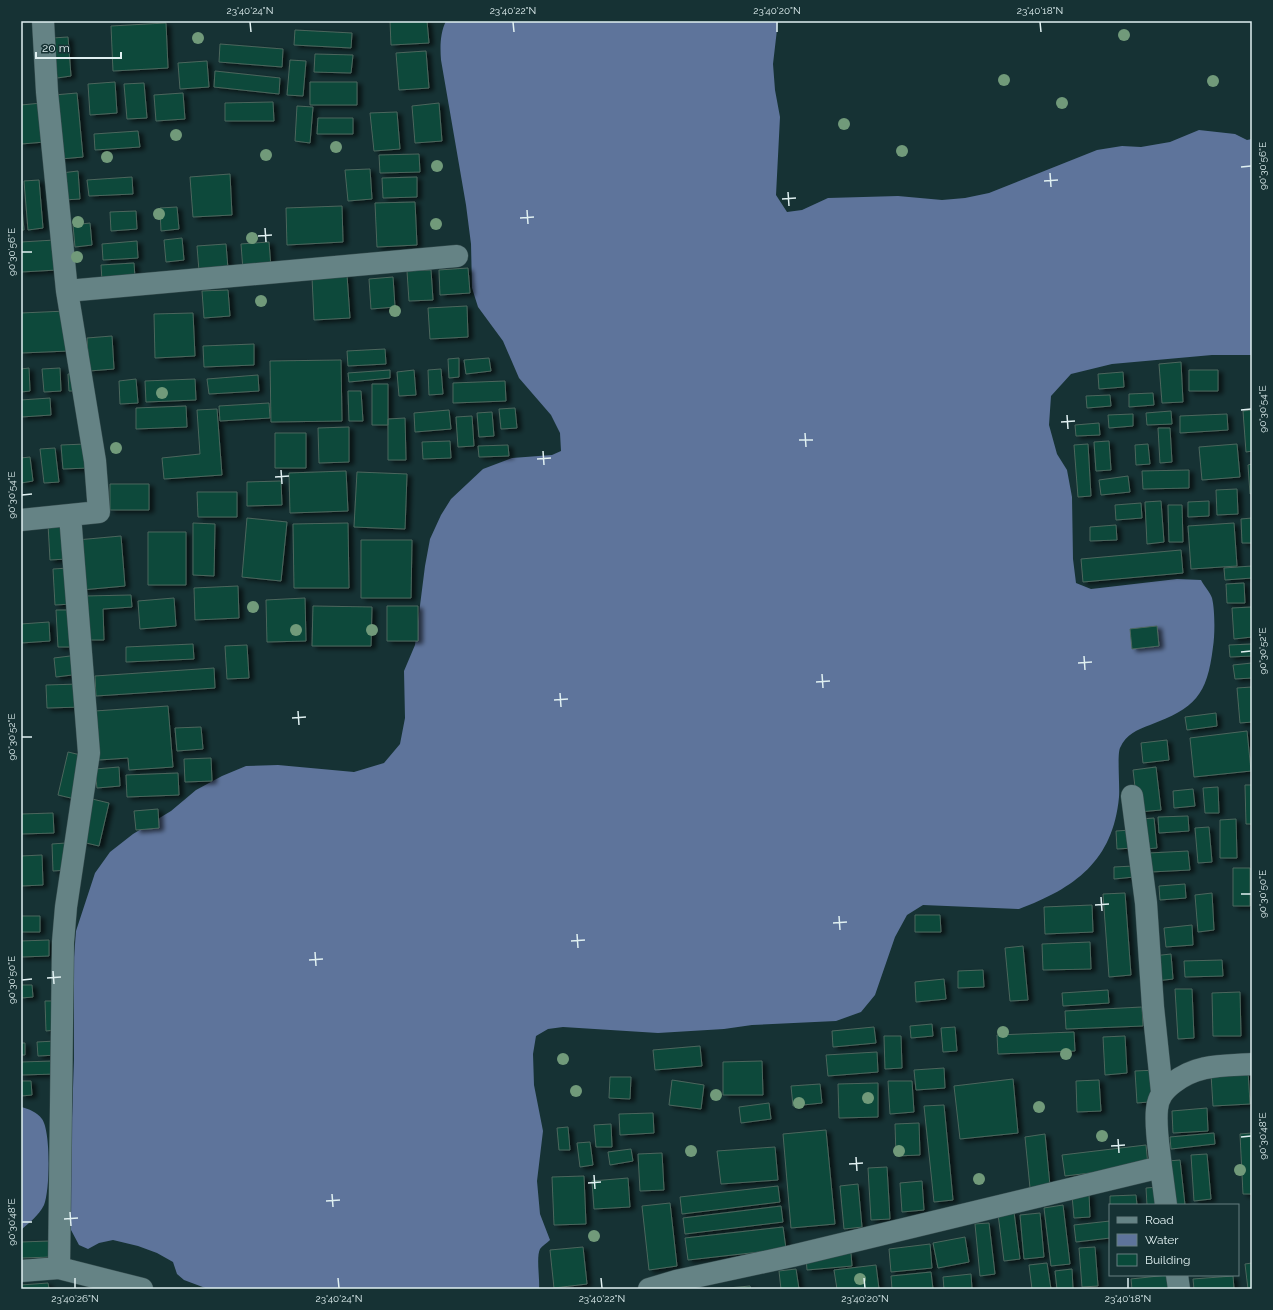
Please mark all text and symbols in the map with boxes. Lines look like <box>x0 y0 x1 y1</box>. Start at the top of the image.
text: 23°40'24"N <box>227 5 273 16</box>
text: 23°40'22"N <box>490 5 536 16</box>
text: 23°40'20"N <box>753 5 801 16</box>
text: 23°40'18"N <box>1017 5 1063 16</box>
scale bar <box>36 34 121 60</box>
text: 20 m <box>42 41 70 55</box>
text: 90°30'56"E <box>1257 142 1268 190</box>
text: 90°30'56"E <box>6 228 17 276</box>
text: 90°30'54"E <box>1257 385 1268 433</box>
text: 90°30'54"E <box>6 471 17 519</box>
text: 90°30'52"E <box>1257 627 1268 675</box>
text: 90°30'52"E <box>6 713 17 761</box>
text: 90°30'50"E <box>1257 870 1268 918</box>
text: 90°30'50"E <box>6 956 17 1004</box>
text: 90°30'48"E <box>1257 1112 1268 1160</box>
text: 90°30'48"E <box>6 1198 17 1246</box>
legend <box>1109 1204 1239 1276</box>
text: Road <box>1145 1213 1174 1227</box>
text: Water <box>1145 1233 1179 1247</box>
text: Building <box>1145 1253 1191 1267</box>
text: 23°40'26"N <box>51 1293 99 1304</box>
text: 23°40'24"N <box>316 1293 362 1304</box>
text: 23°40'22"N <box>579 1293 625 1304</box>
text: 23°40'20"N <box>841 1293 889 1304</box>
text: 23°40'18"N <box>1105 1293 1151 1304</box>

